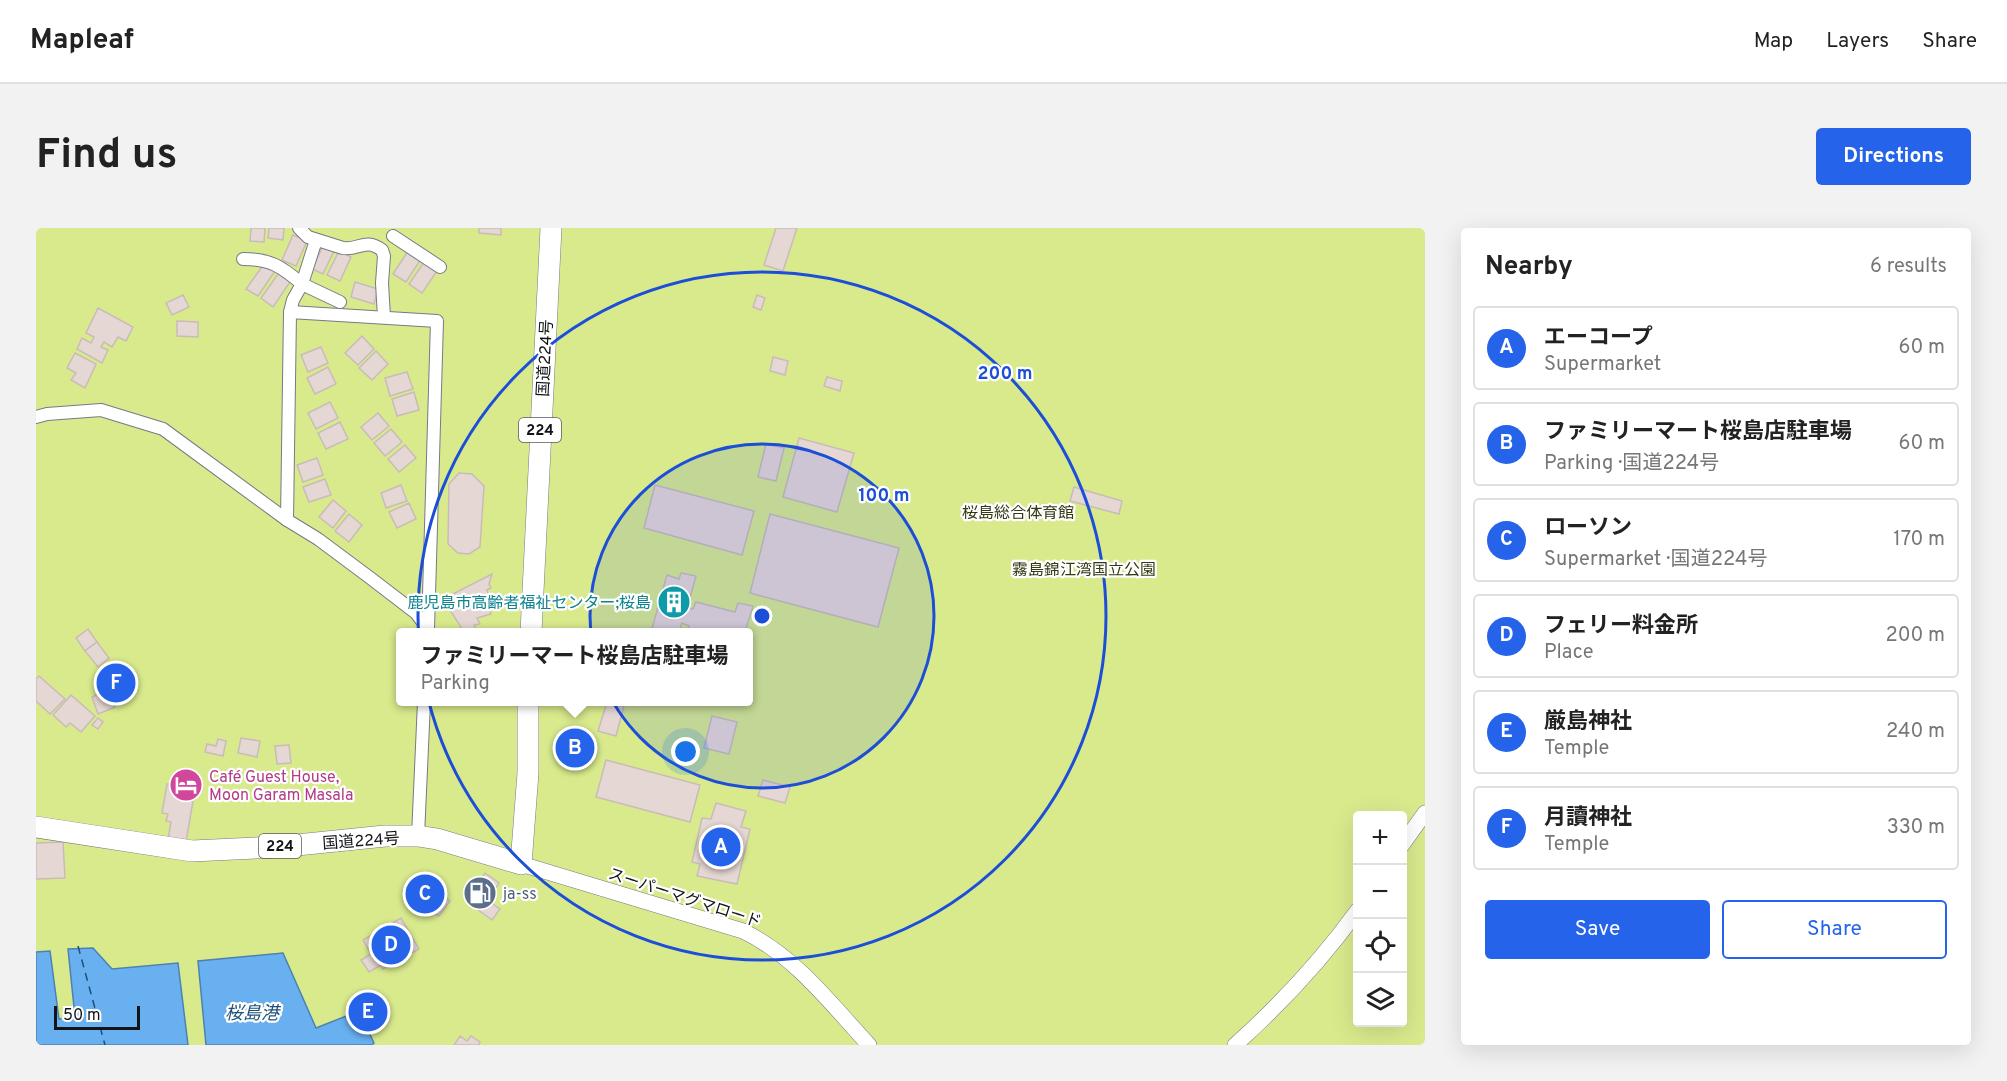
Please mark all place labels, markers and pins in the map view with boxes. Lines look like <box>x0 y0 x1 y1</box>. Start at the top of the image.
building icon: 鹿児島市高齢者福祉センター;桜島 <box>656 584 692 620</box>
place label: 鹿児島市高齢者福祉センター;桜島 <box>407 594 651 614</box>
centre of rings <box>752 606 772 626</box>
pin: F <box>96 660 136 706</box>
pin: B <box>556 726 594 770</box>
hotel icon: Café Guest House, Moon Garam Masala <box>168 767 204 803</box>
place label: Café Guest House, Moon Garam Masala <box>209 768 353 806</box>
pin: A <box>702 824 740 870</box>
pin: C <box>406 872 444 916</box>
fuel station icon: ja-ss <box>462 875 498 911</box>
place label: ja-ss <box>502 885 537 905</box>
pin: D <box>372 922 410 968</box>
pin: E <box>348 990 388 1034</box>

